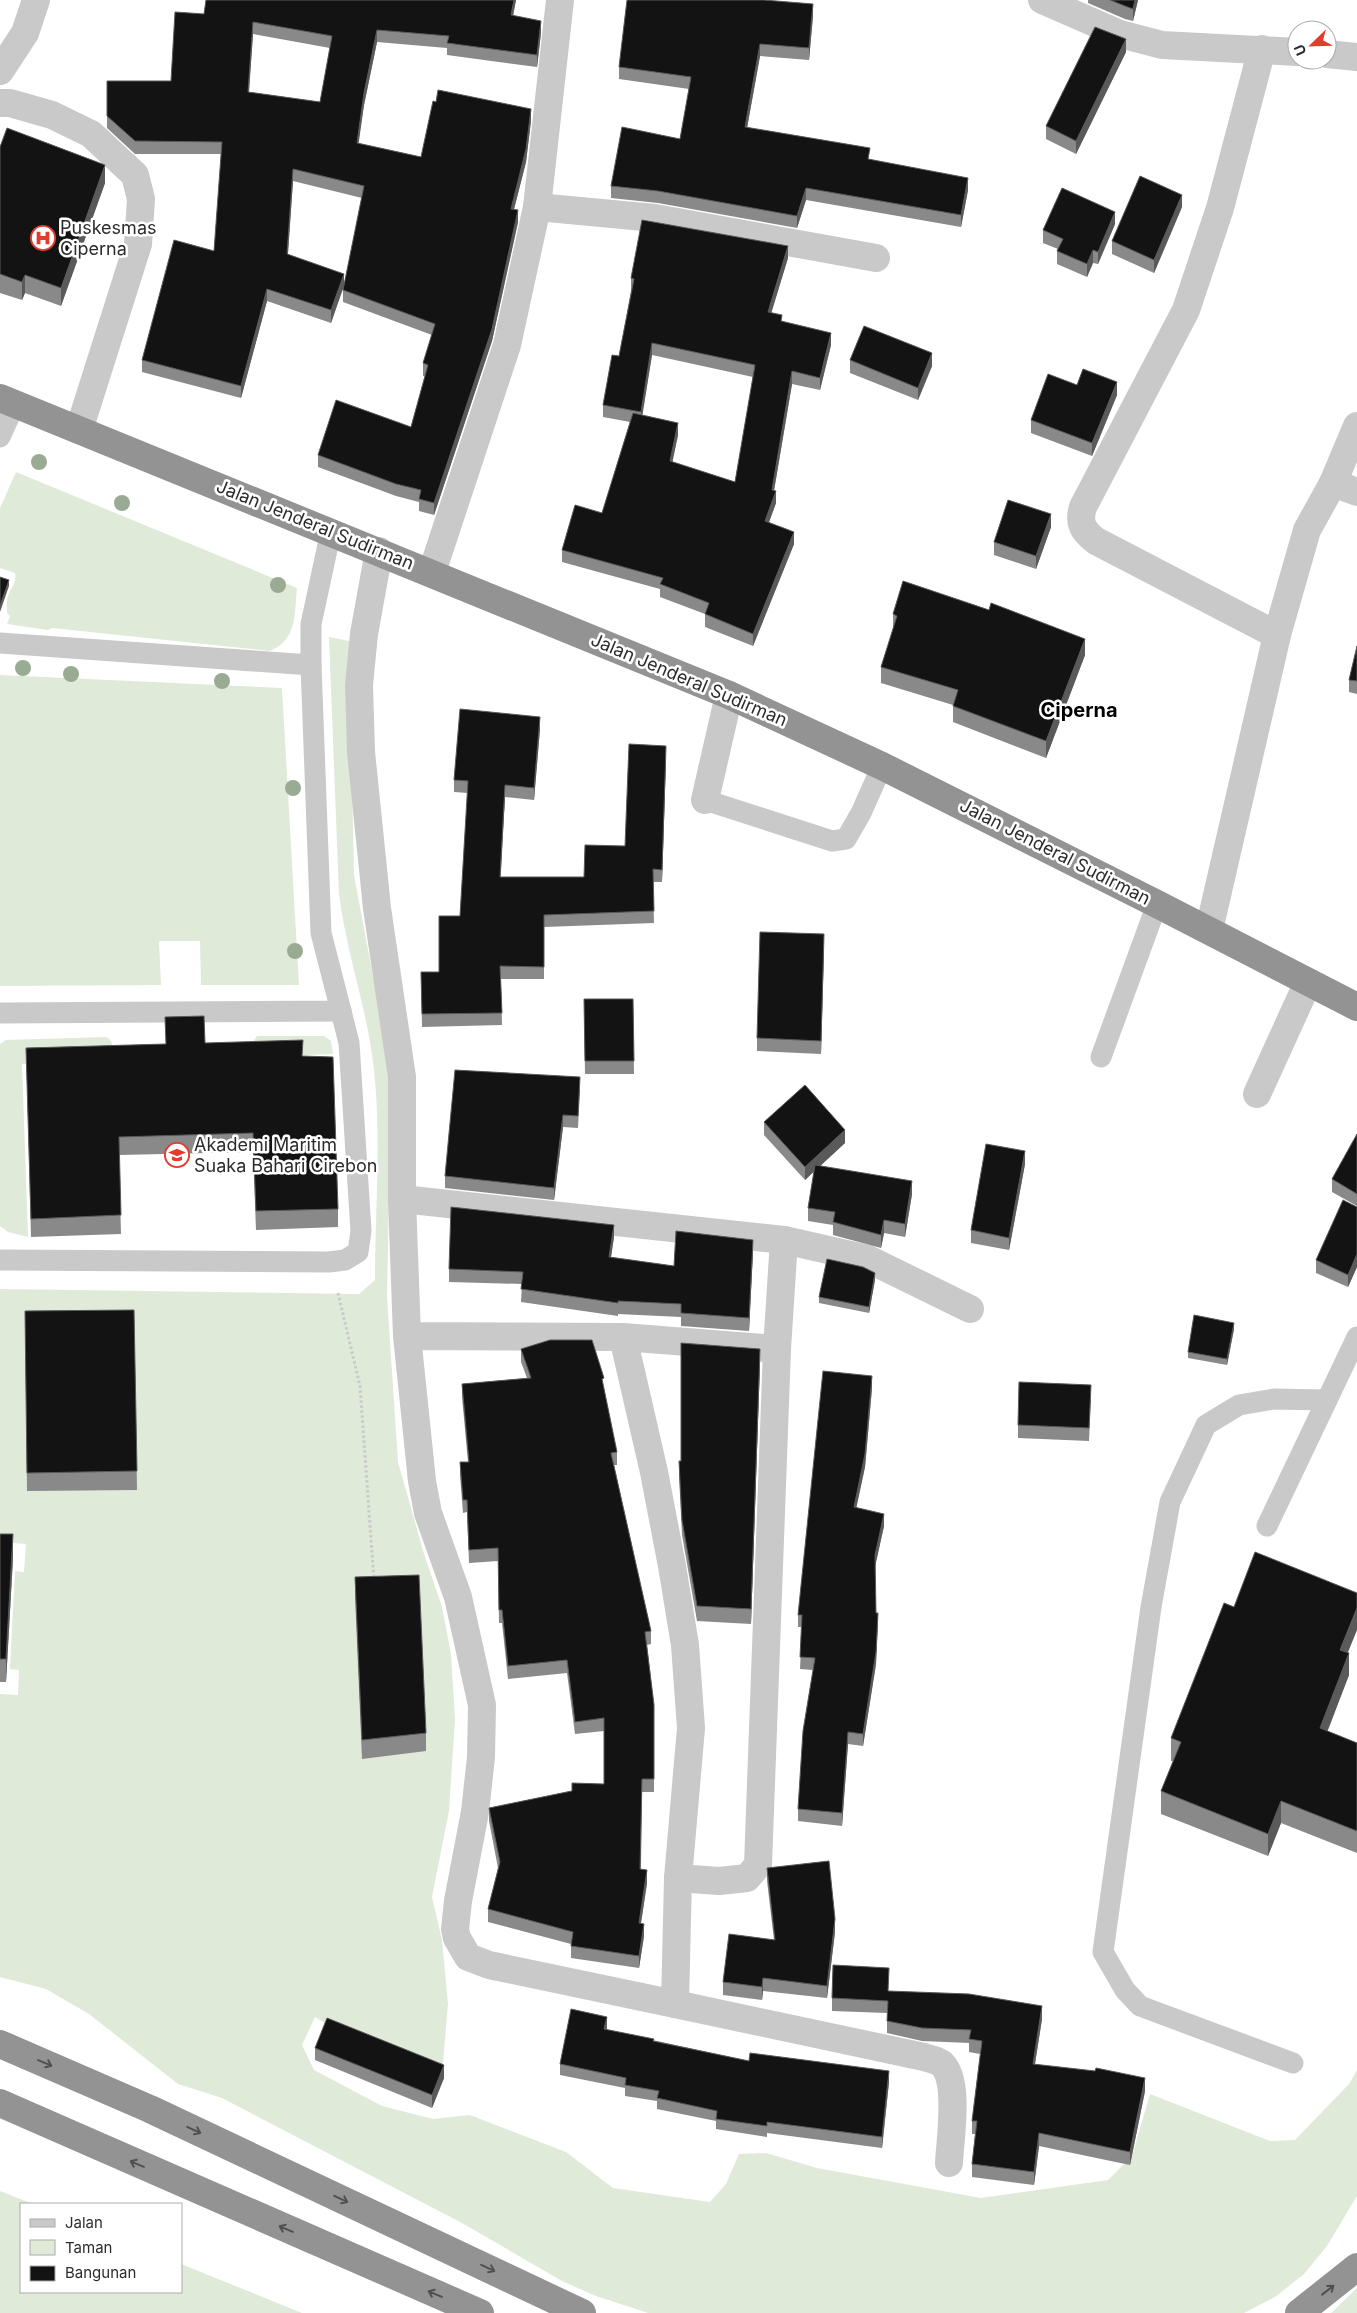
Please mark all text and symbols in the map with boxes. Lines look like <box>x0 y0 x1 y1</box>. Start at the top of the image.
north arrow <box>1287 20 1337 70</box>
text: U <box>1290 42 1309 58</box>
place label: Puskesmas Ciperna <box>60 217 157 259</box>
hospital icon: Puskesmas Ciperna <box>30 225 56 251</box>
street label: Jalan Jenderal Sudirman <box>213 475 417 574</box>
street label: Jalan Jenderal Sudirman <box>588 629 790 730</box>
district label: Ciperna <box>1040 698 1118 722</box>
street label: Jalan Jenderal Sudirman <box>956 794 1154 909</box>
place label: Akademi Maritim Suaka Bahari Cirebon <box>194 1134 377 1176</box>
school or university icon: Akademi Maritim Suaka Bahari Cirebon <box>164 1142 190 1168</box>
one-way arrow <box>37 2059 52 2068</box>
one-way arrow <box>186 2125 201 2135</box>
one-way arrow <box>130 2159 145 2169</box>
one-way arrow <box>333 2195 348 2204</box>
legend <box>20 2203 182 2293</box>
text: Jalan <box>65 2213 103 2232</box>
one-way arrow <box>279 2224 294 2234</box>
text: Taman <box>65 2238 112 2257</box>
text: Bangunan <box>65 2263 136 2282</box>
one-way arrow <box>480 2264 495 2274</box>
one-way arrow <box>1321 2285 1335 2295</box>
one-way arrow <box>428 2288 443 2298</box>

